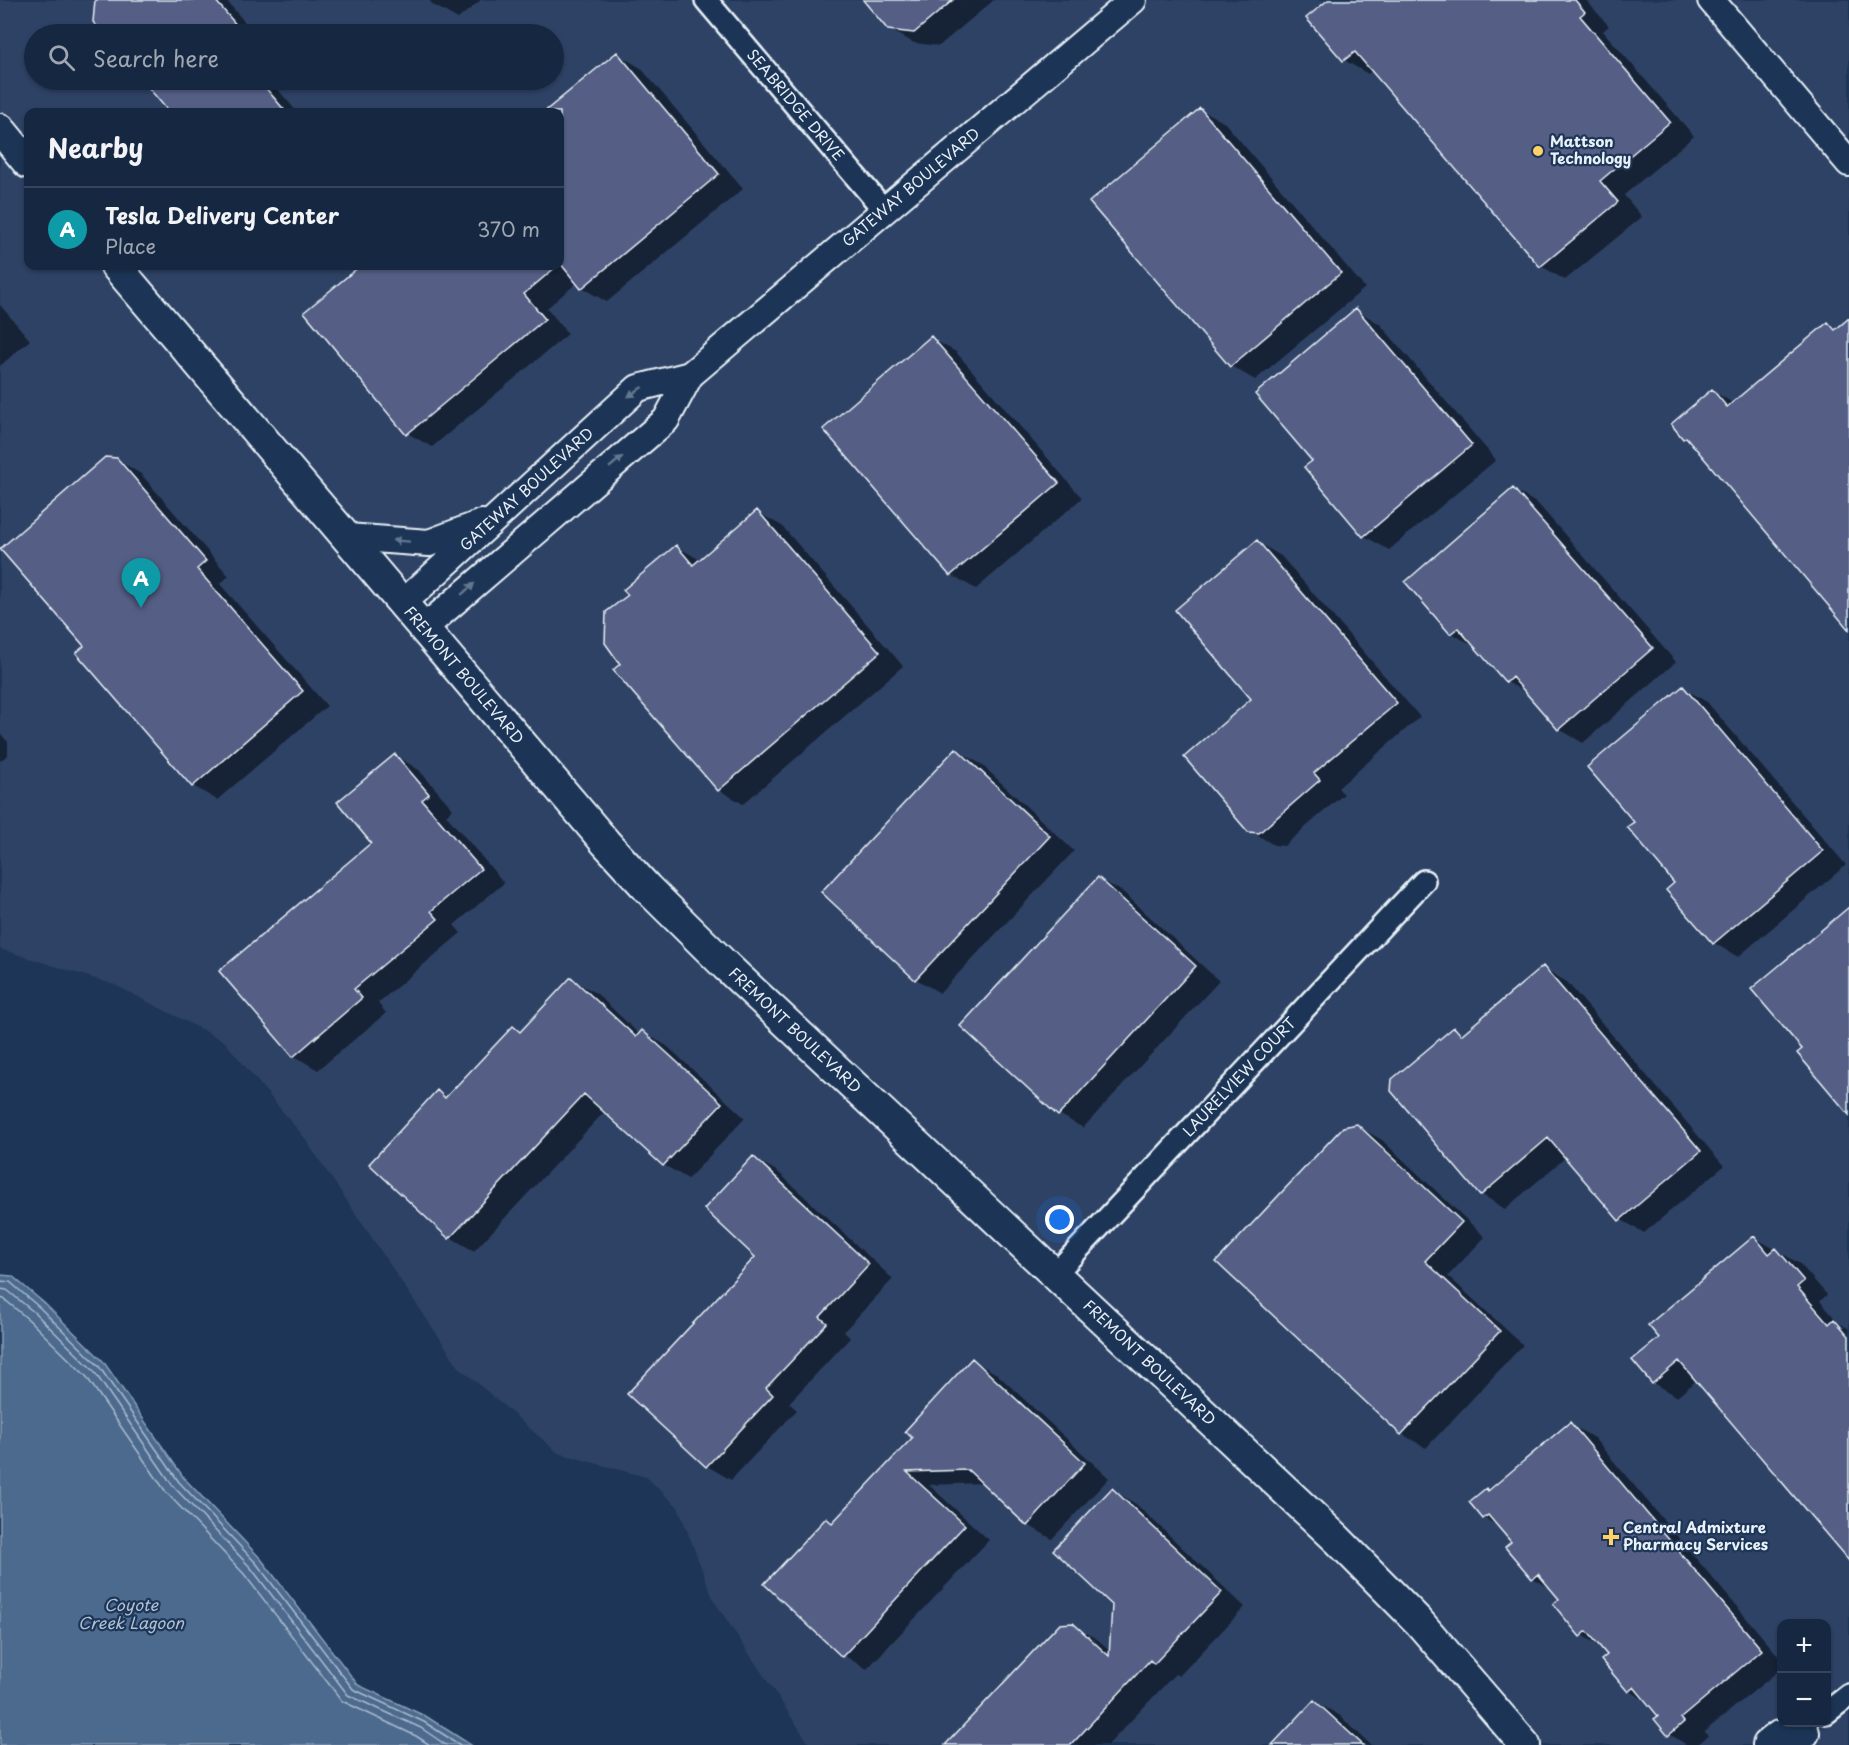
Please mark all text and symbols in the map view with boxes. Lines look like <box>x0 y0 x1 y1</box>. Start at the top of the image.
search box <box>24 24 564 90</box>
icon: search <box>45 41 78 74</box>
text: Search here <box>93 41 219 74</box>
street label: SEABRIDGE DRIVE <box>742 43 851 165</box>
street label: GATEWAY BOULEVARD <box>836 122 984 252</box>
text: Nearby <box>48 128 143 167</box>
place label: Mattson Technology <box>1550 129 1631 169</box>
marker: Mattson Technology <box>1531 144 1545 158</box>
text: Tesla Delivery Center <box>105 198 339 231</box>
text: A <box>60 214 75 244</box>
text: 370 m <box>477 214 540 244</box>
text: Place <box>105 231 156 261</box>
one-way arrow <box>628 386 644 398</box>
street label: GATEWAY BOULEVARD <box>454 421 598 556</box>
one-way arrow <box>608 456 623 469</box>
one-way arrow <box>391 536 410 545</box>
pin: A <box>122 558 160 608</box>
one-way arrow <box>460 583 475 596</box>
street label: FREMONT BOULEVARD <box>399 600 530 748</box>
street label: FREMONT BOULEVARD <box>724 961 867 1097</box>
street label: LAURELVIEW COURT <box>1177 1011 1301 1141</box>
your location <box>1045 1205 1074 1234</box>
street label: FREMONT BOULEVARD <box>1079 1294 1222 1430</box>
place label: Central Admixture Pharmacy Services <box>1623 1515 1768 1555</box>
marker: Central Admixture Pharmacy Services <box>1604 1530 1618 1544</box>
water label: Coyote Creek Lagoon <box>78 1592 185 1634</box>
map controls <box>1777 1619 1831 1727</box>
button: + <box>1777 1619 1831 1673</box>
button: − <box>1777 1673 1831 1727</box>

